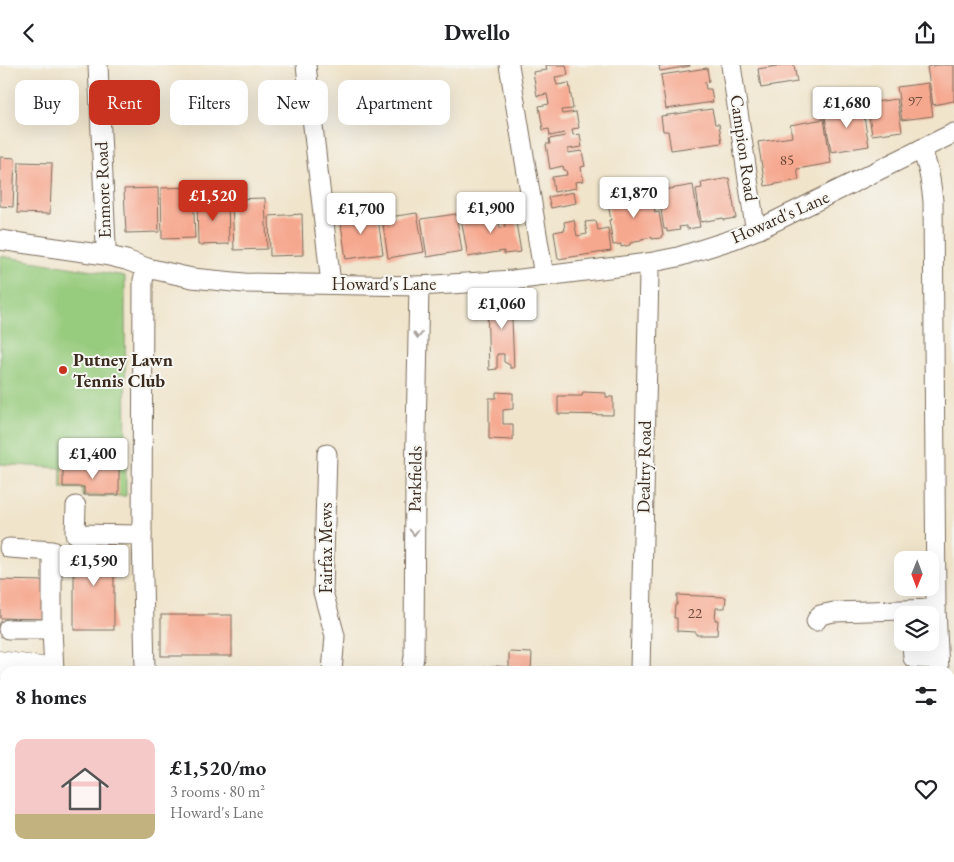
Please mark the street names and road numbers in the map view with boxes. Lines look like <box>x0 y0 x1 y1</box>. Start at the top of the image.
street label: Campion Road <box>726 93 763 204</box>
street label: Enmore Road <box>89 140 116 239</box>
street label: Howard's Lane <box>727 185 832 248</box>
street label: Howard's Lane <box>332 272 436 295</box>
street label: Dealtry Road <box>631 419 656 514</box>
street label: Parkfields <box>402 445 427 512</box>
street label: Fairfax Mews <box>314 502 337 594</box>

